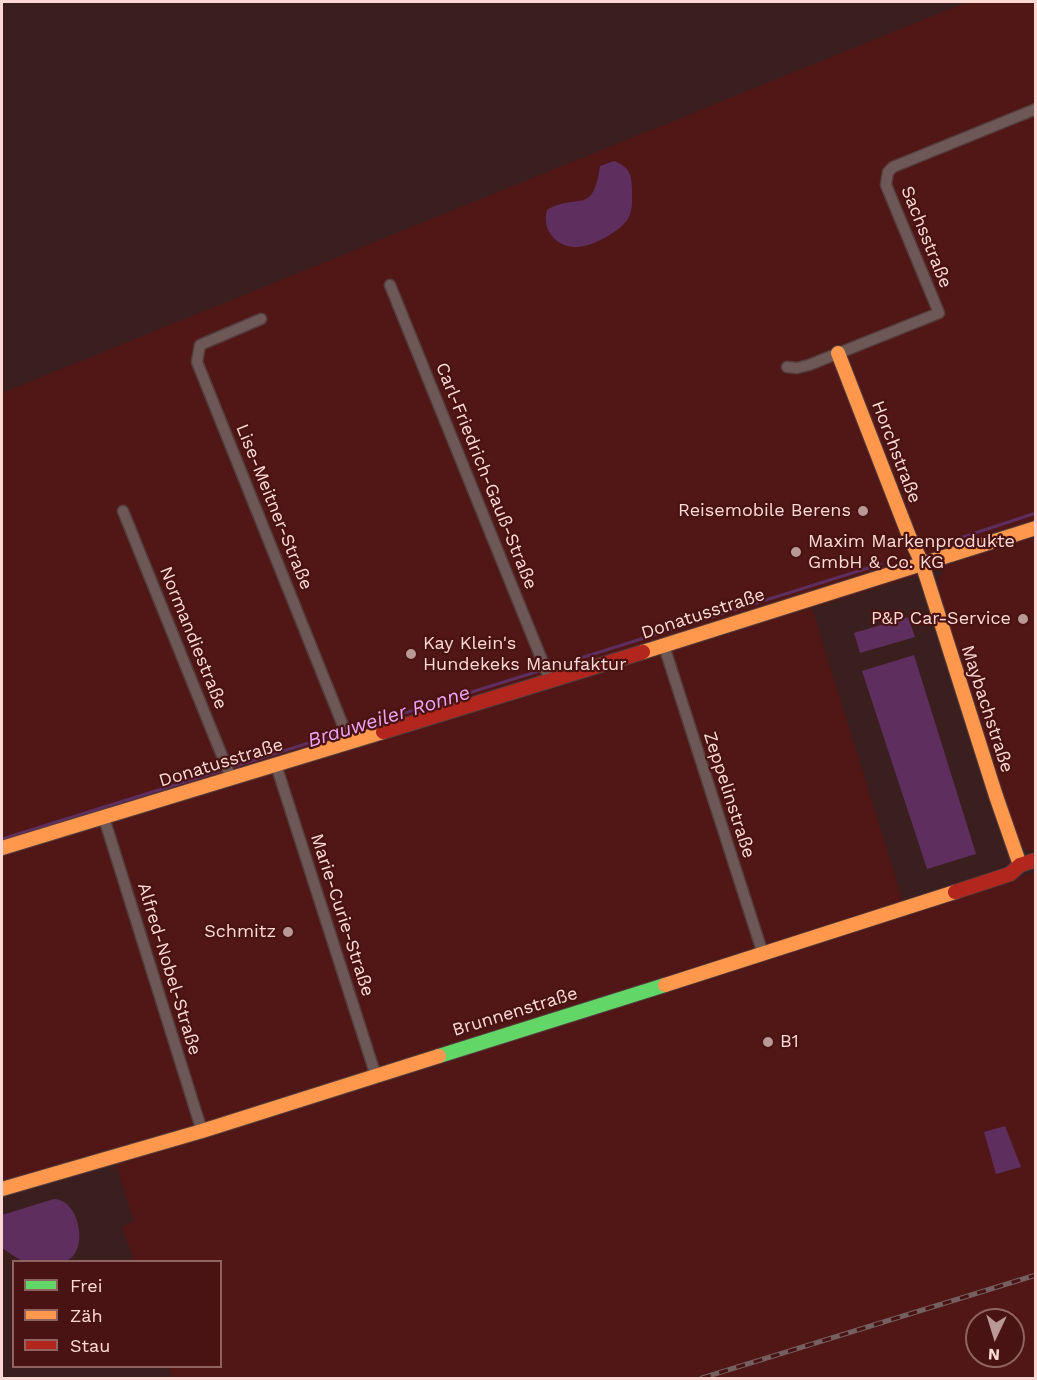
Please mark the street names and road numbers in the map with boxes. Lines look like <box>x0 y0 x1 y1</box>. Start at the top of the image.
street label: Sachsstraße <box>896 183 956 291</box>
street label: Carl-Friedrich-Gauß-Straße <box>431 360 541 592</box>
street label: Horchstraße <box>867 398 925 506</box>
street label: Lise-Meitner-Straße <box>231 421 317 593</box>
street label: Normandiestraße <box>155 564 231 712</box>
street label: Donatusstraße <box>638 584 768 644</box>
street label: Maybachstraße <box>956 643 1018 775</box>
street label: Zeppelinstraße <box>698 729 760 861</box>
street label: Donatusstraße <box>156 734 286 792</box>
street label: Marie-Curie-Straße <box>306 831 378 999</box>
street label: Alfred-Nobel-Straße <box>132 880 206 1058</box>
street label: Brunnenstraße <box>450 983 580 1041</box>

